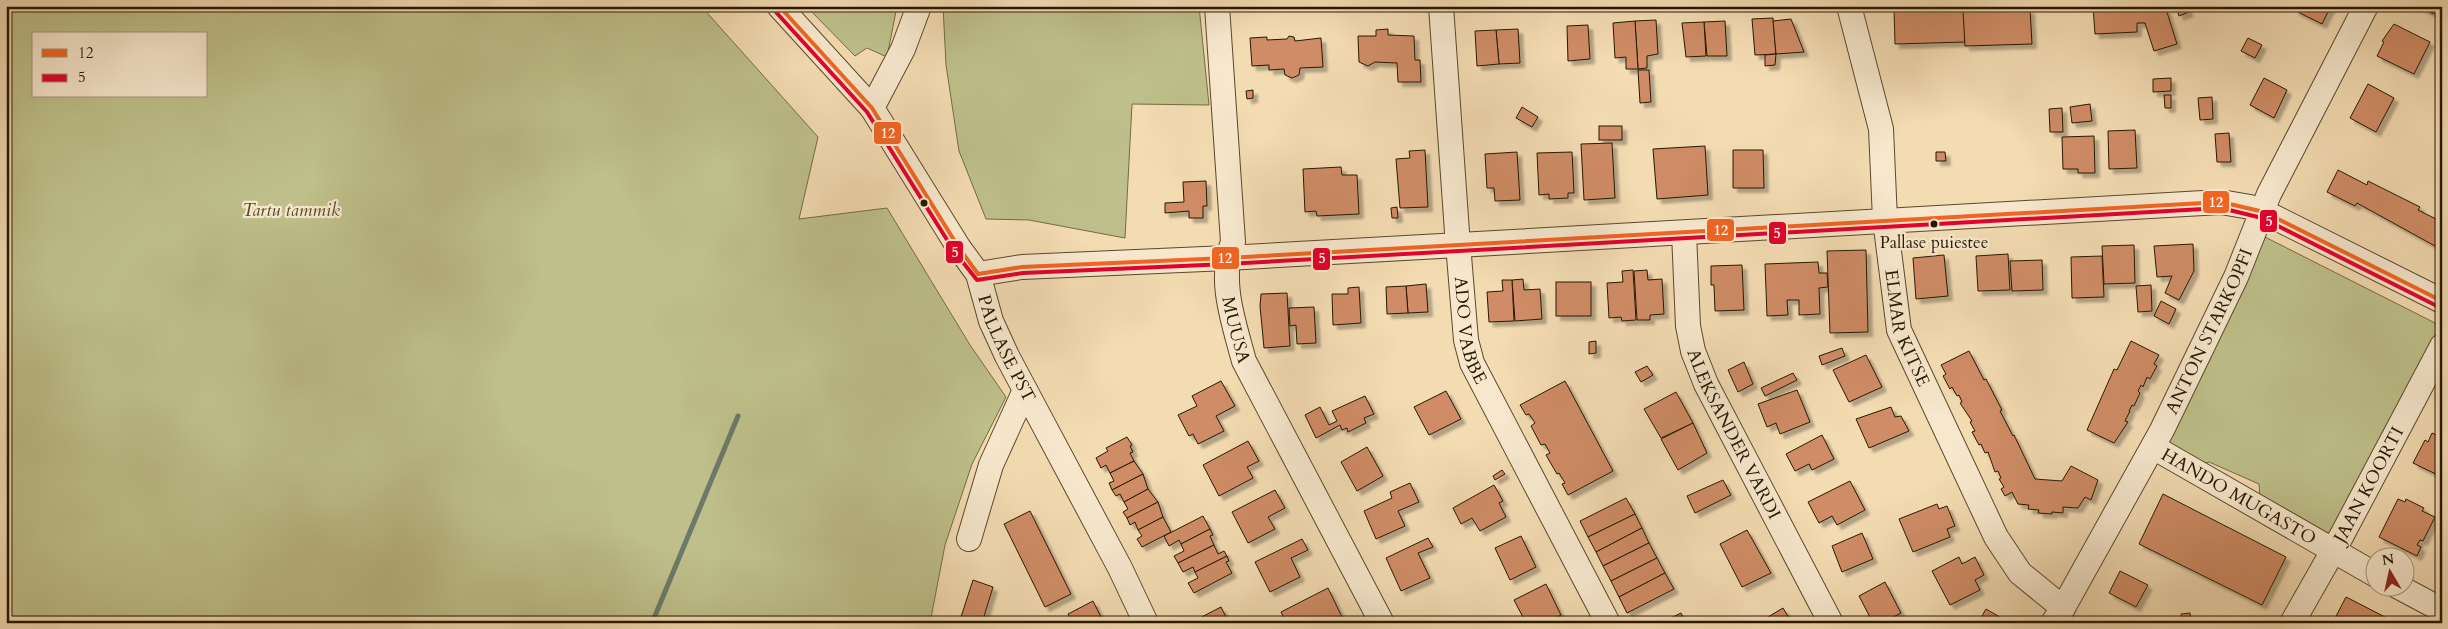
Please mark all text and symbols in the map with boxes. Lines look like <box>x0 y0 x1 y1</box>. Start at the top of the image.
legend <box>32 32 208 98</box>
text: 12 <box>78 43 94 63</box>
text: 5 <box>78 67 86 87</box>
line badge: 12 <box>873 121 902 145</box>
text: 12 <box>881 124 895 143</box>
line badge: 12 <box>2202 190 2230 214</box>
text: 12 <box>2209 193 2223 212</box>
park label: Tartu tammik <box>242 198 340 223</box>
unlabelled marker <box>919 198 929 208</box>
line badge: 5 <box>2259 209 2278 233</box>
text: 5 <box>2265 212 2273 231</box>
line badge: 12 <box>1706 218 1735 242</box>
marker: Pallase puiestee <box>1929 219 1939 229</box>
text: 12 <box>1714 221 1728 240</box>
line badge: 5 <box>1768 221 1787 245</box>
text: 5 <box>1773 224 1781 243</box>
place label: Pallase puiestee <box>1880 231 1988 254</box>
line badge: 5 <box>945 240 964 264</box>
text: 5 <box>951 243 959 262</box>
street label: ANTON STARKOPFI <box>2159 245 2259 419</box>
line badge: 12 <box>1211 246 1240 270</box>
line badge: 5 <box>1312 247 1331 271</box>
text: 12 <box>1218 249 1232 268</box>
text: 5 <box>1318 249 1326 268</box>
street label: ELMAR KITSE <box>1878 268 1936 391</box>
street label: ADO VABBE <box>1448 276 1493 389</box>
street label: PALLASE PST <box>971 292 1041 407</box>
street label: MUUSA <box>1215 294 1256 366</box>
street label: ALEKSANDER VARDI <box>1680 345 1787 524</box>
street label: JAAN KOORTI <box>2326 422 2410 550</box>
street label: HANDO MUGASTO <box>2157 442 2321 551</box>
north arrow <box>2366 546 2416 596</box>
text: N <box>2381 549 2396 570</box>

